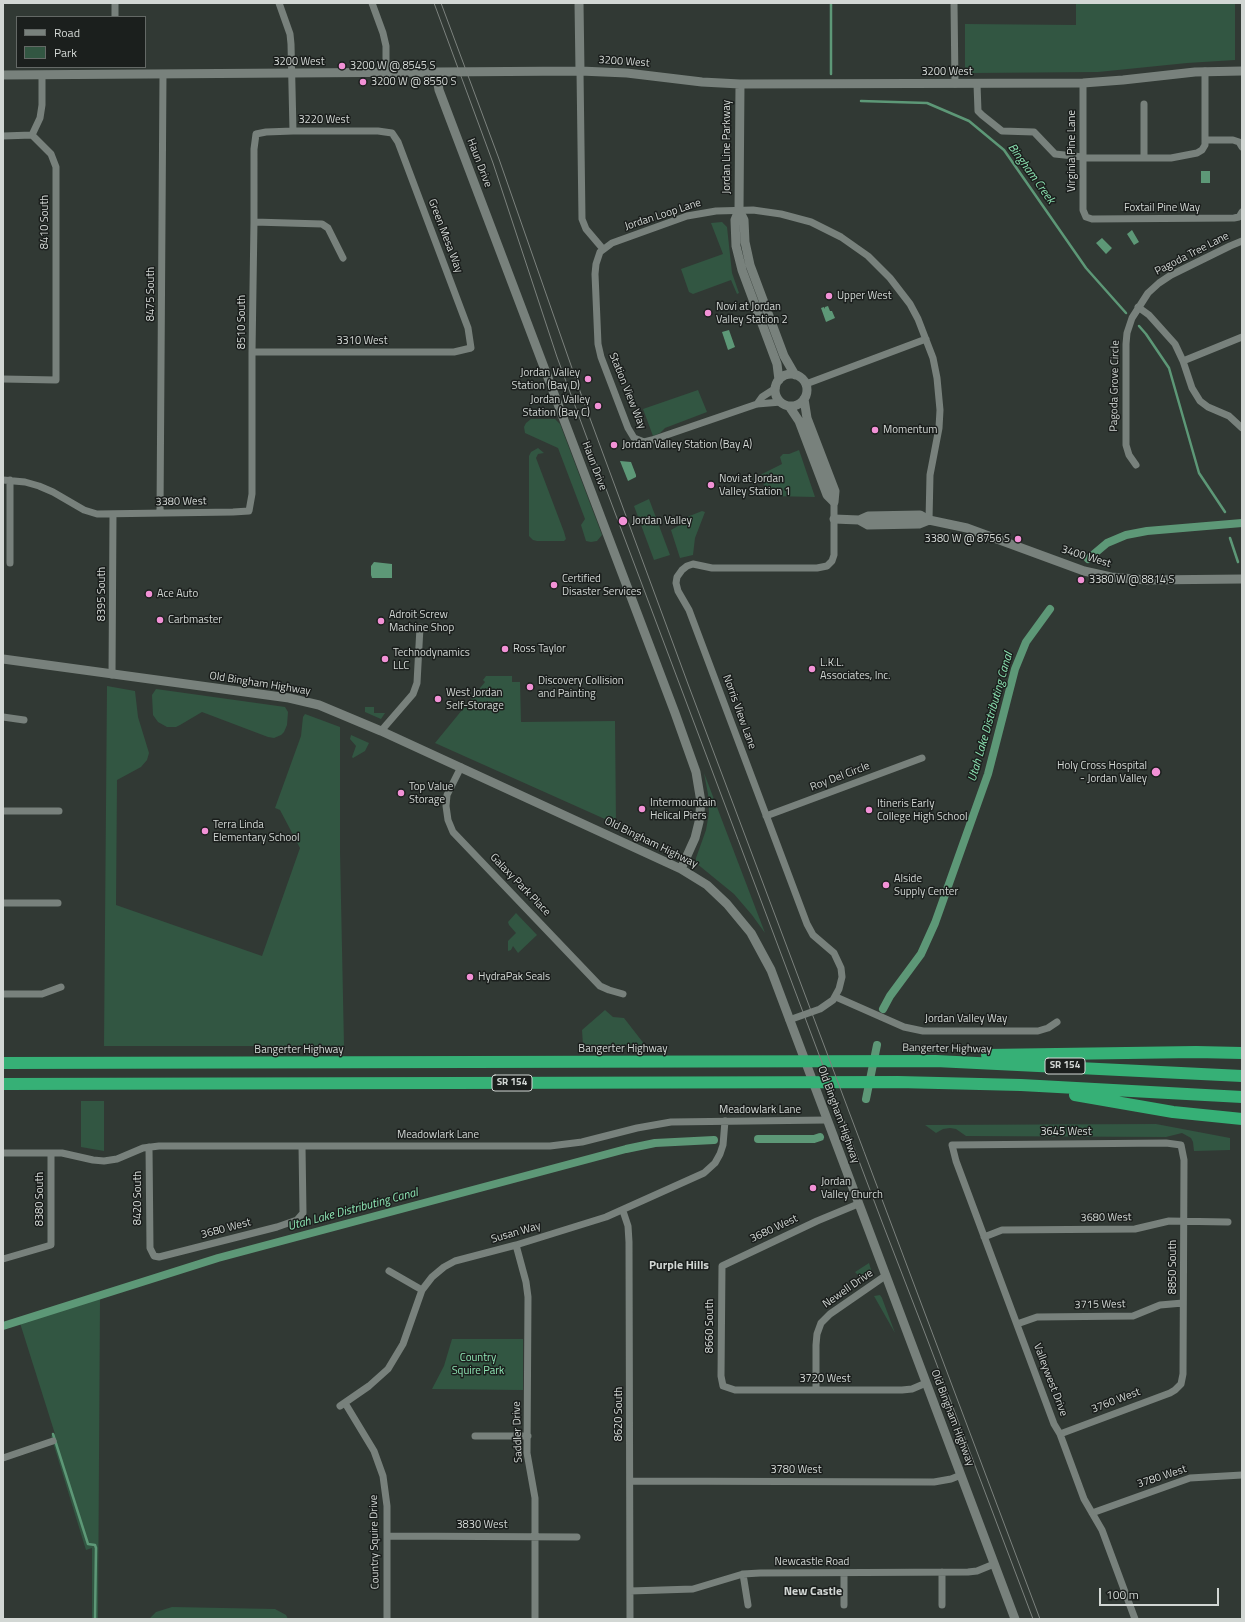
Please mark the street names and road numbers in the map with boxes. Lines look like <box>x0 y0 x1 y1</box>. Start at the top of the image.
street label: 3200 West <box>598 54 650 70</box>
street label: 3200 West <box>273 55 325 69</box>
street label: 3200 West <box>921 65 973 79</box>
street label: Jordan Line Parkway <box>720 100 734 194</box>
street label: Virginia Pine Lane <box>1065 110 1079 192</box>
street label: 3220 West <box>298 113 350 127</box>
street label: Haun Drive <box>464 137 494 189</box>
street label: 8410 South <box>38 195 52 249</box>
street label: Jordan Loop Lane <box>623 196 703 234</box>
street label: Green Mesa Way <box>425 197 465 275</box>
street label: Foxtail Pine Way <box>1124 201 1200 215</box>
street label: Pagoda Tree Lane <box>1153 230 1231 278</box>
street label: 8475 South <box>144 267 158 321</box>
street label: 8510 South <box>235 295 249 349</box>
street label: 3310 West <box>336 334 388 348</box>
street label: Pagoda Grove Circle <box>1108 340 1122 432</box>
street label: Station View Way <box>606 351 648 431</box>
street label: Haun Drive <box>579 440 609 492</box>
street label: 3380 West <box>155 495 207 509</box>
street label: 3400 West <box>1060 543 1112 571</box>
street label: 8395 South <box>95 567 109 621</box>
street label: Old Bingham Highway <box>208 669 312 699</box>
street label: Norris View Lane <box>719 673 759 751</box>
street label: Roy Del Circle <box>808 760 872 794</box>
street label: Old Bingham Highway <box>602 815 700 871</box>
street label: Galaxy Park Place <box>487 851 553 919</box>
street label: Jordan Valley Way <box>925 1012 1007 1026</box>
street label: Bangerter Highway <box>578 1042 668 1056</box>
street label: Bangerter Highway <box>902 1042 992 1056</box>
street label: Bangerter Highway <box>254 1043 344 1057</box>
road number: SR 154 <box>1045 1058 1085 1074</box>
street label: Old Bingham Highway <box>814 1065 862 1165</box>
road number: SR 154 <box>492 1075 532 1091</box>
street label: Meadowlark Lane <box>719 1103 801 1117</box>
street label: 3645 West <box>1040 1125 1092 1139</box>
street label: Meadowlark Lane <box>397 1128 479 1142</box>
street label: 8420 South <box>131 1171 145 1225</box>
street label: 8380 South <box>33 1172 47 1226</box>
street label: 3680 West <box>1080 1211 1132 1225</box>
street label: 3680 West <box>748 1212 800 1246</box>
street label: 3680 West <box>200 1216 252 1242</box>
street label: Susan Way <box>490 1220 542 1246</box>
street label: 8850 South <box>1166 1240 1180 1294</box>
street label: Newell Drive <box>820 1267 876 1311</box>
street label: 3715 West <box>1074 1298 1126 1312</box>
street label: 8660 South <box>703 1299 717 1353</box>
street label: Valleywest Drive <box>1030 1342 1070 1418</box>
street label: Old Bingham Highway <box>928 1368 976 1468</box>
street label: 3720 West <box>799 1372 851 1386</box>
street label: 3760 West <box>1090 1386 1142 1416</box>
street label: 8620 South <box>612 1387 626 1441</box>
street label: Saddler Drive <box>510 1401 526 1463</box>
street label: 3780 West <box>770 1463 822 1477</box>
street label: 3780 West <box>1136 1463 1188 1491</box>
street label: Country Squire Drive <box>368 1495 382 1589</box>
street label: 3830 West <box>456 1518 508 1532</box>
street label: Newcastle Road <box>775 1555 849 1569</box>

